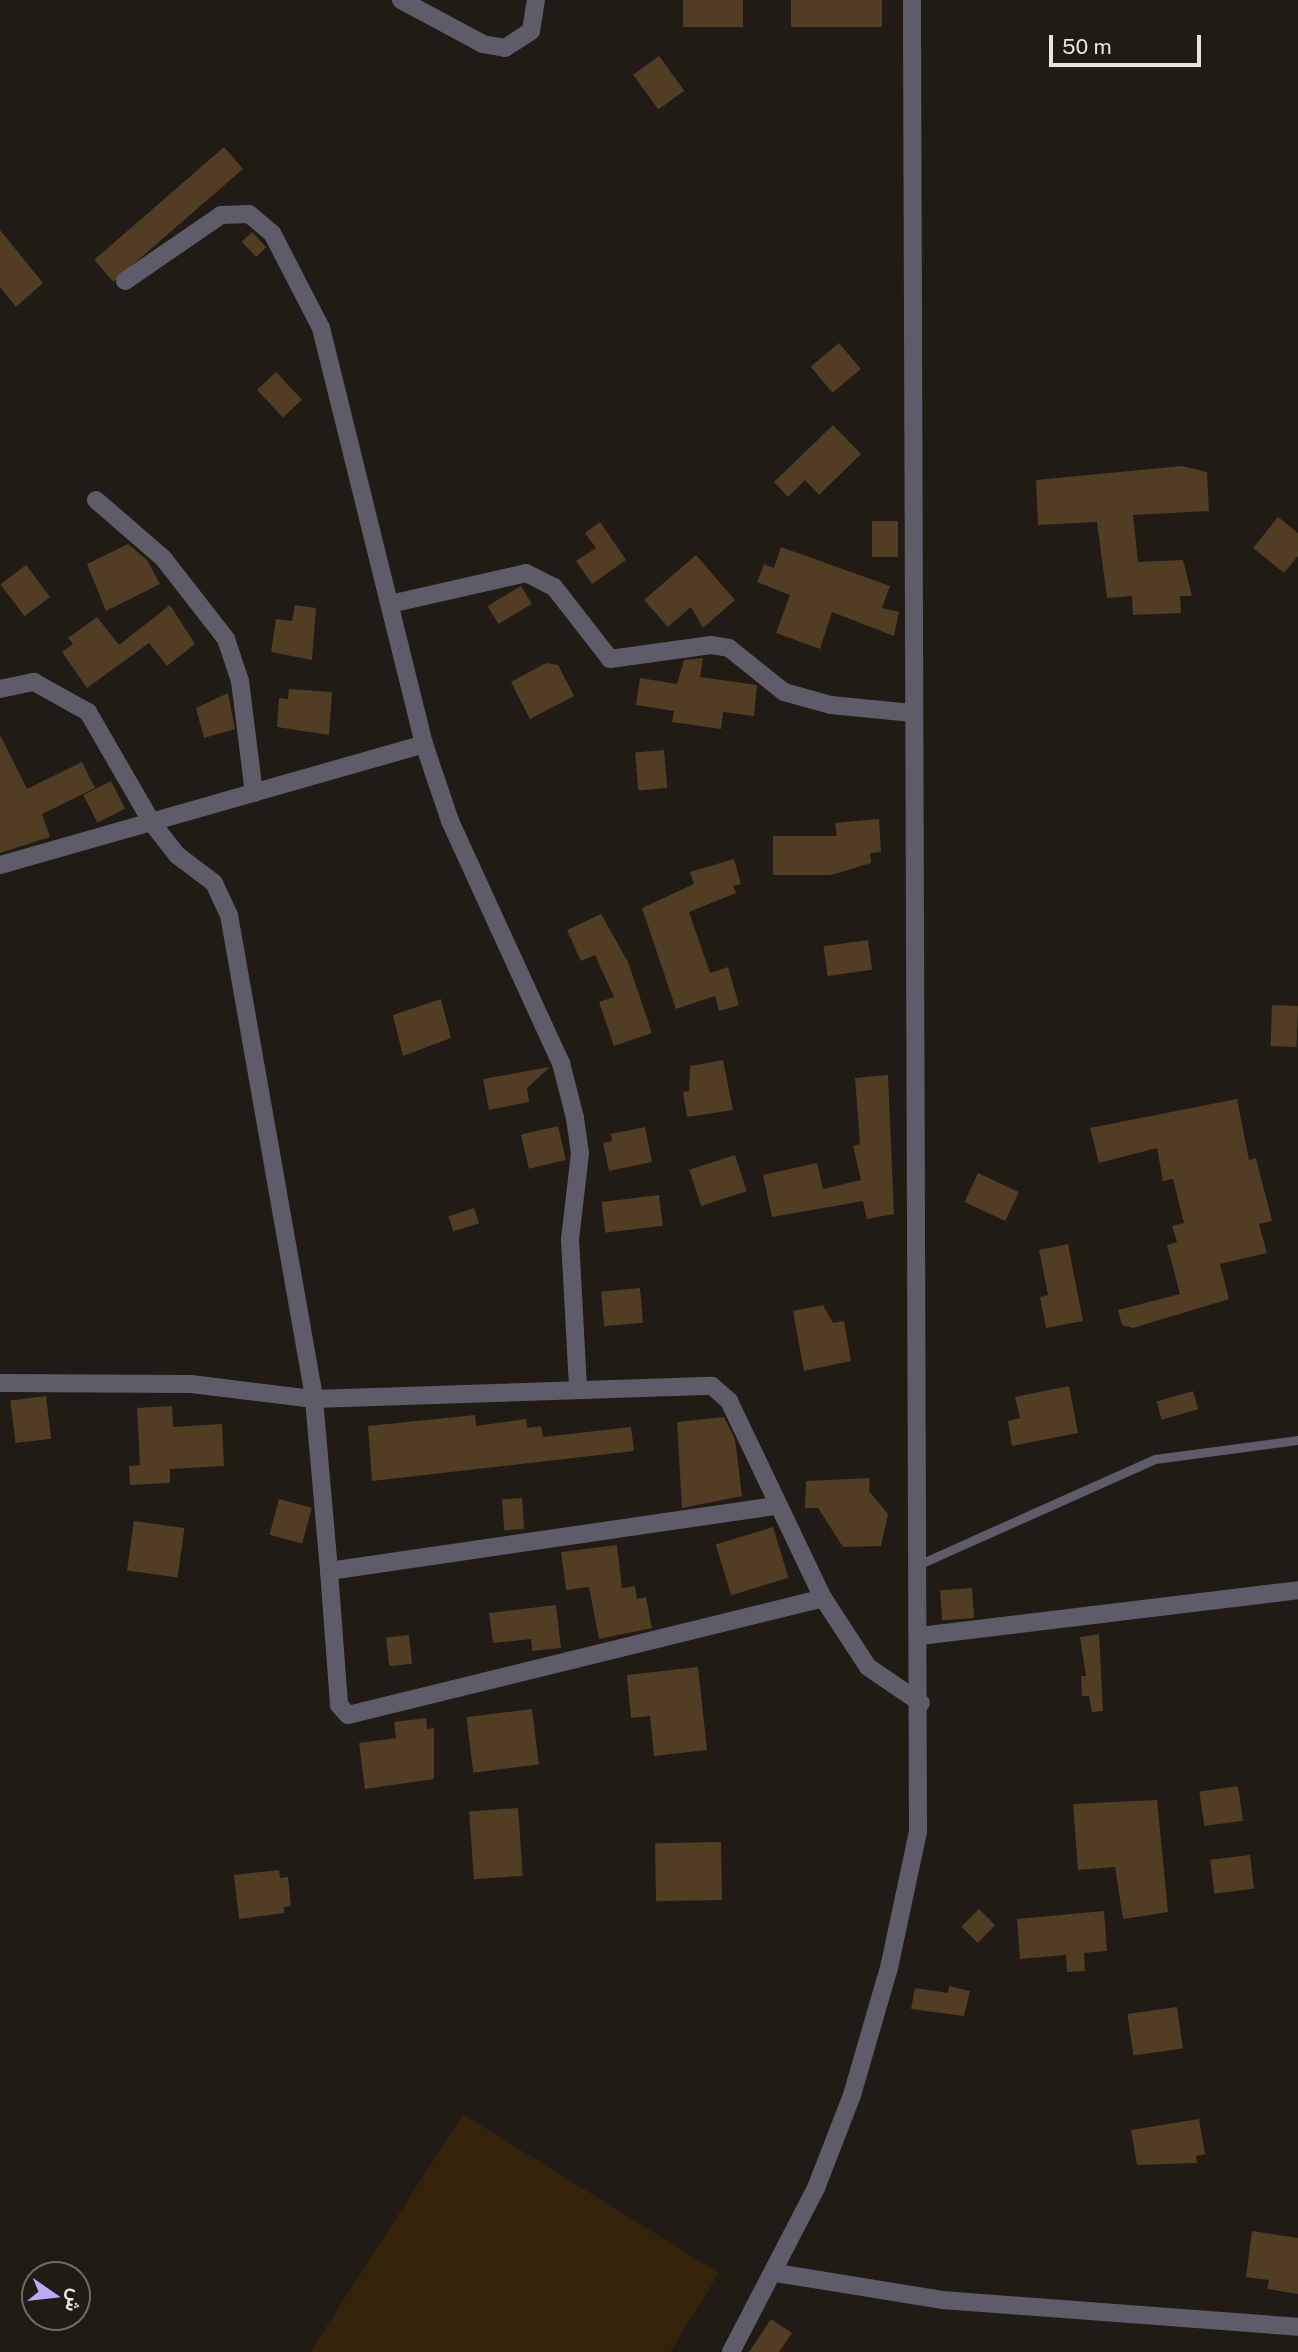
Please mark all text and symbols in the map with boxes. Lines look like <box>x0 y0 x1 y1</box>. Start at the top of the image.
scale bar <box>1053 21 1205 65</box>
text: 50 m <box>1062 34 1112 59</box>
north arrow <box>21 2261 91 2331</box>
text: ش <box>61 2287 88 2314</box>

